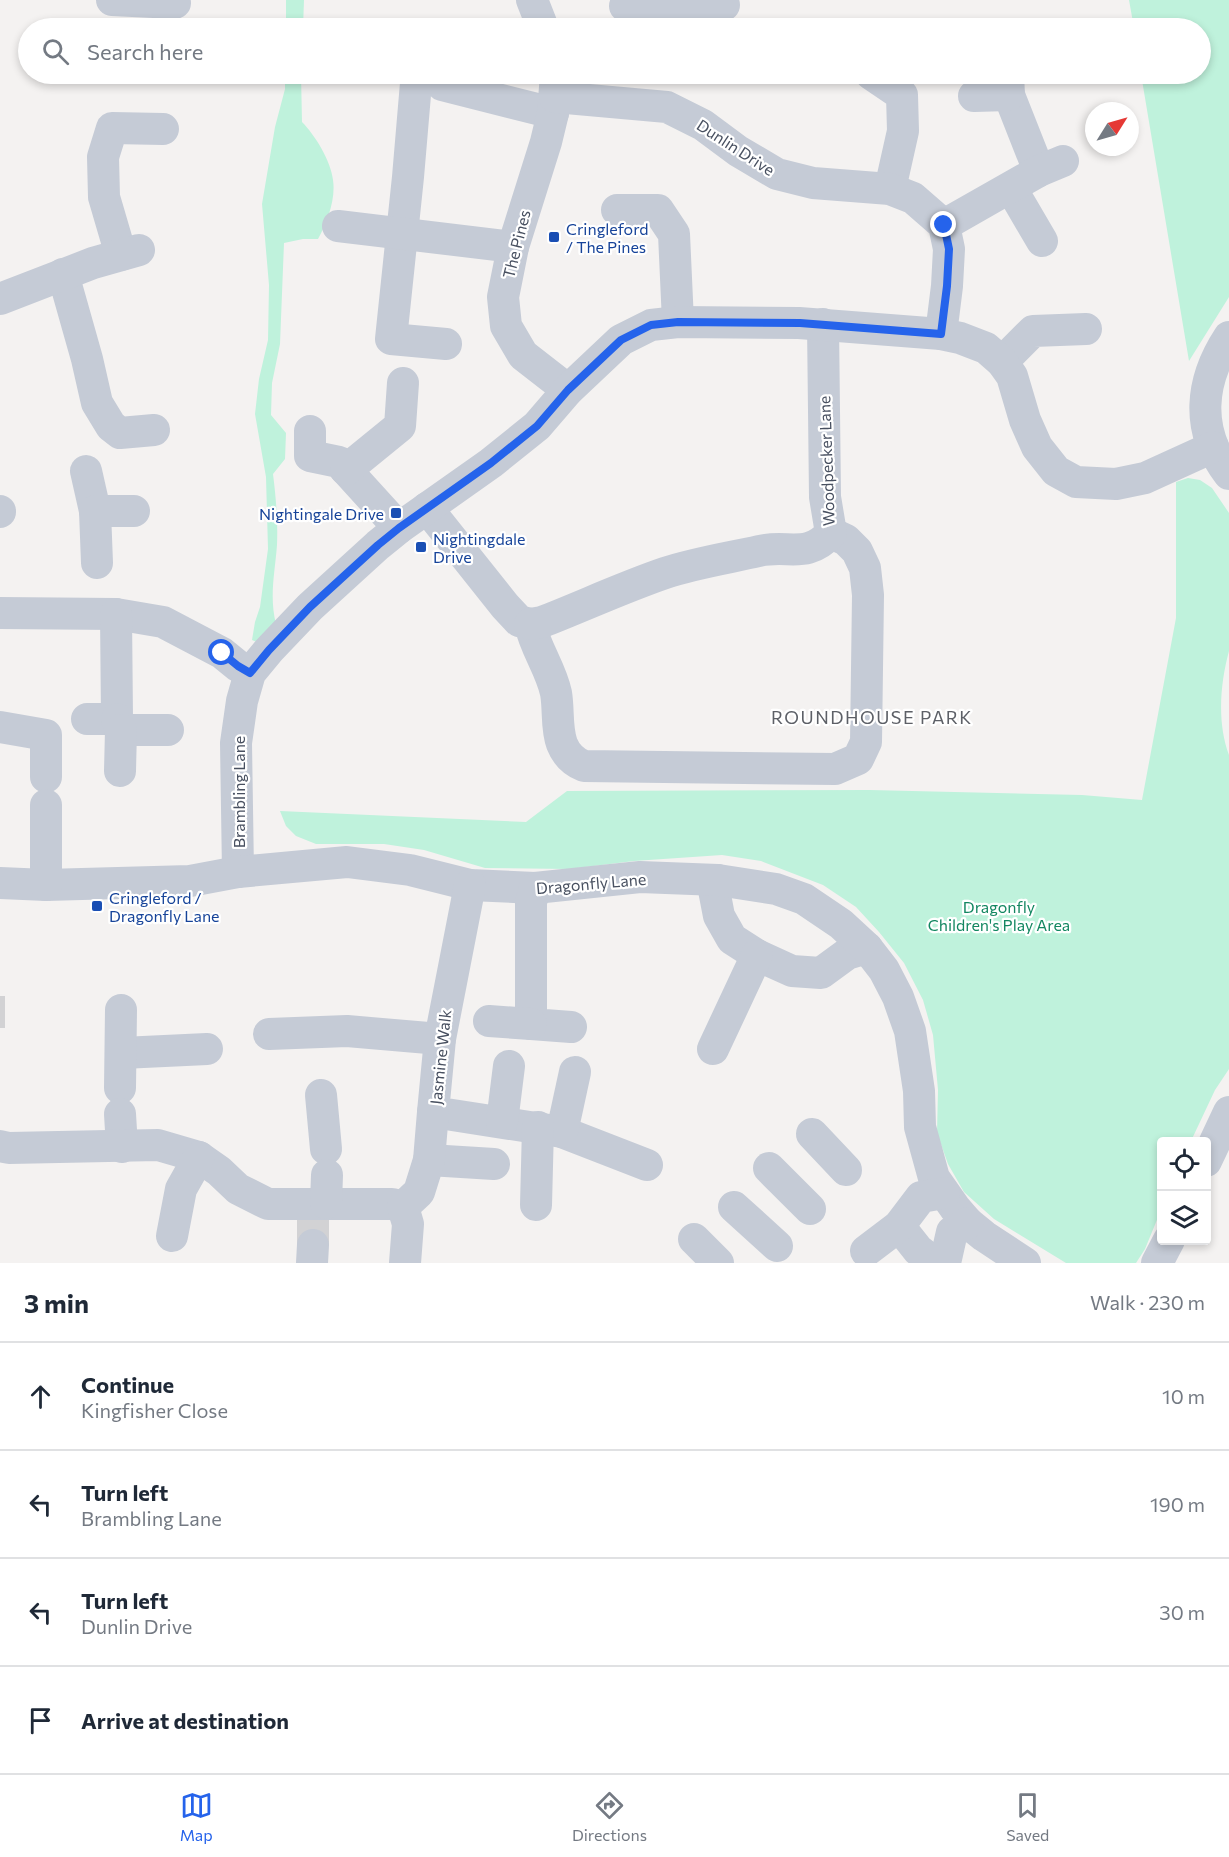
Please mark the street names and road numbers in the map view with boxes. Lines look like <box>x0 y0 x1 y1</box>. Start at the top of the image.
street label: Dunlin Drive <box>694 115 778 179</box>
street label: The Pines <box>498 208 534 280</box>
street label: Woodpecker Lane <box>814 395 838 527</box>
street label: Brambling Lane <box>229 736 248 848</box>
street label: Dragonfly Lane <box>535 869 647 897</box>
street label: Jasmine Walk <box>426 1008 454 1106</box>

